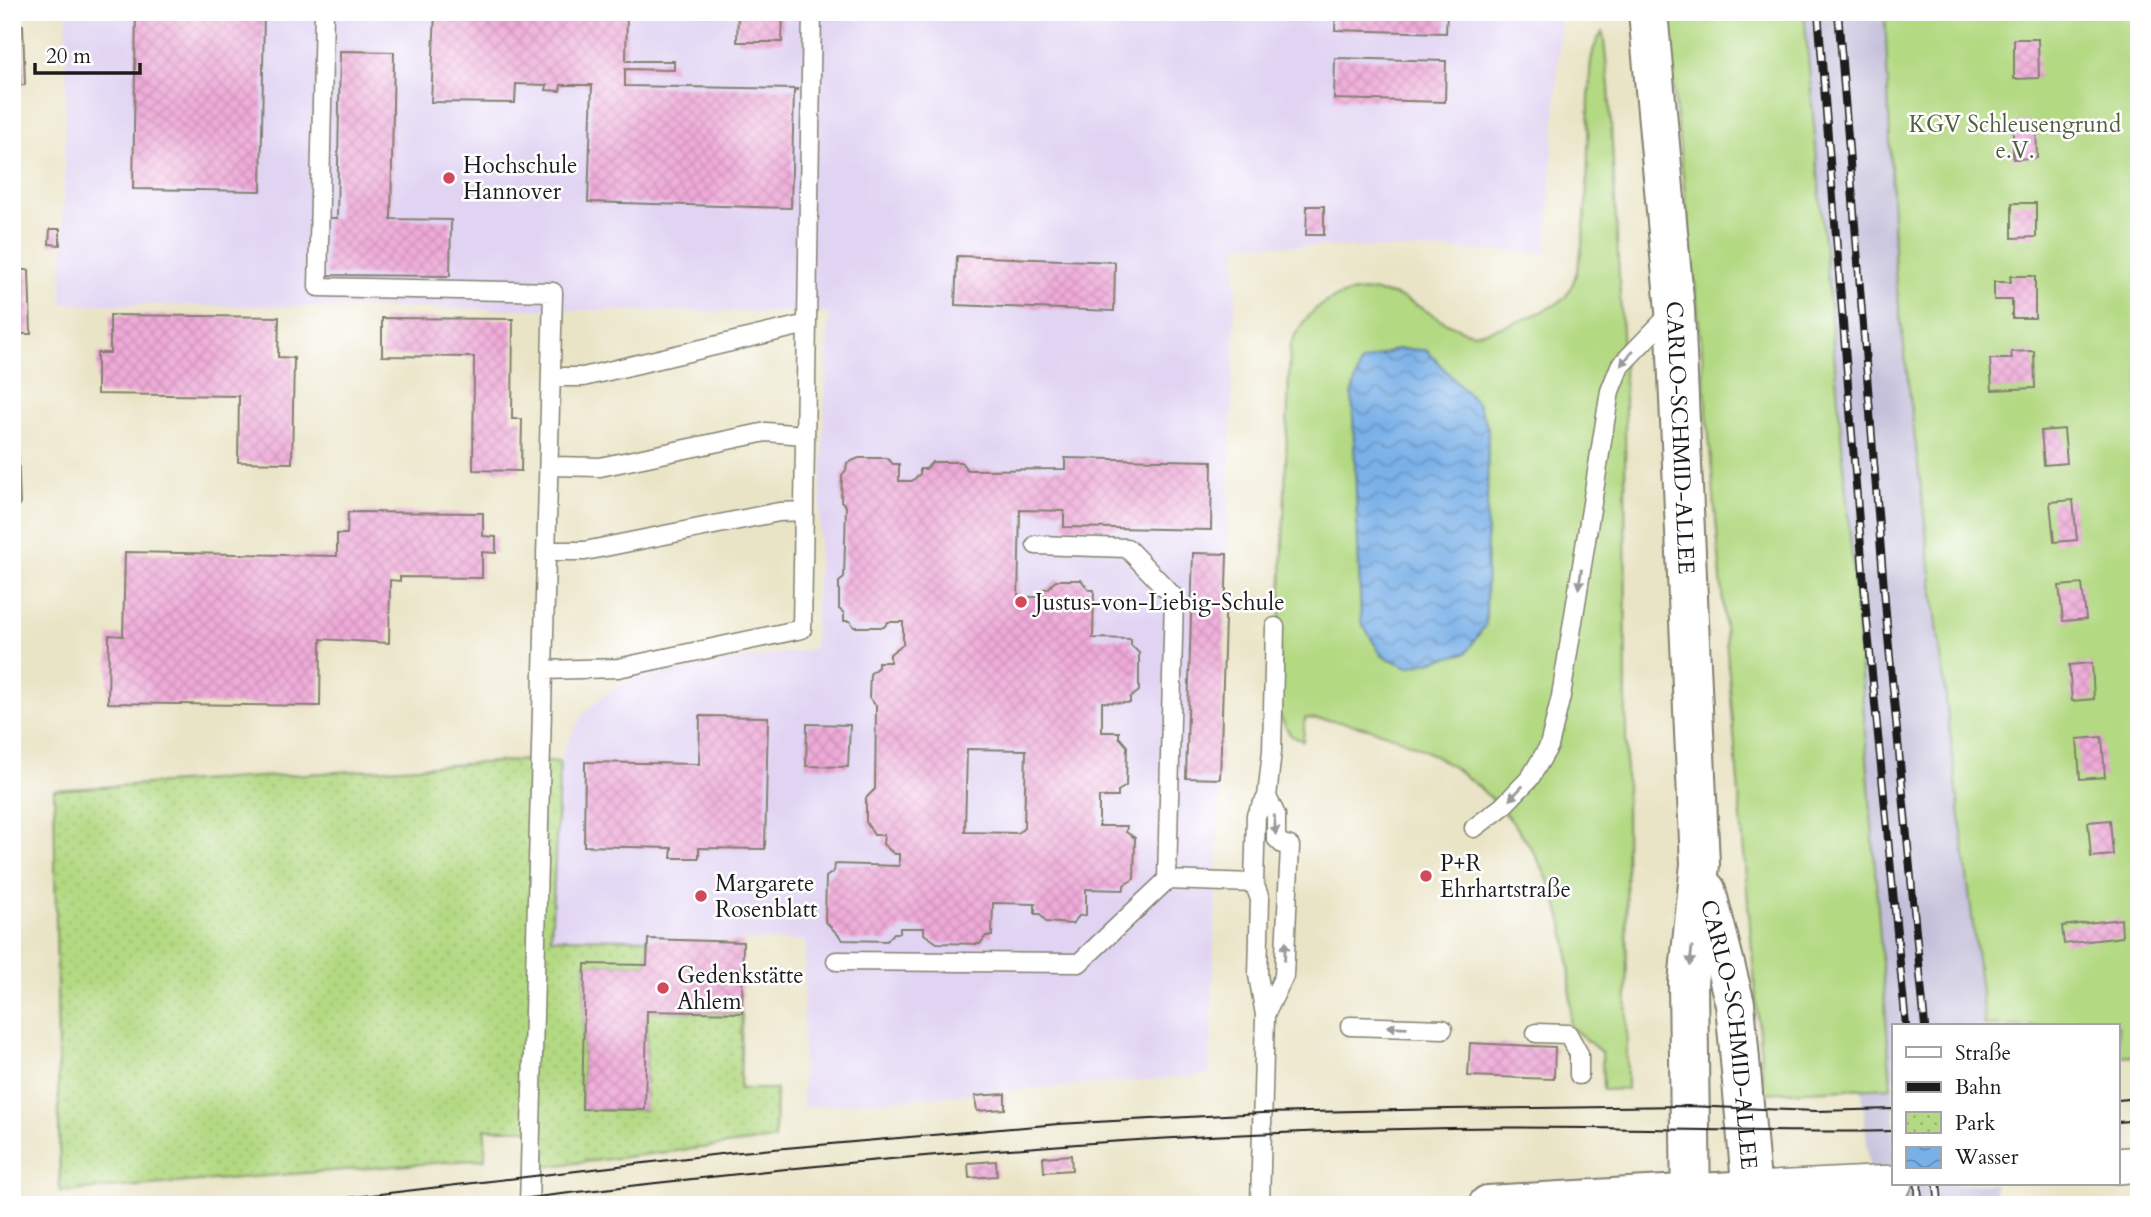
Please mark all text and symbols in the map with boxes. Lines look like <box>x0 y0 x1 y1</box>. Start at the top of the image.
scale bar <box>35 32 140 76</box>
text: 20 m <box>46 42 91 71</box>
park label: KGV Schleusengrund e.V. <box>1909 109 2122 166</box>
place label: Hochschule Hannover <box>463 150 578 207</box>
marker: Hochschule Hannover <box>441 170 457 186</box>
street label: CARLO-SCHMID-ALLEE <box>1658 300 1702 575</box>
one-way arrow <box>1620 350 1635 367</box>
one-way arrow <box>1574 568 1585 590</box>
place label: Justus-von-Liebig-Schule <box>1032 587 1285 618</box>
marker: Justus-von-Liebig-Schule <box>1013 594 1029 610</box>
one-way arrow <box>1508 784 1524 801</box>
one-way arrow <box>1270 814 1281 836</box>
place label: P+R Ehrhartstraße <box>1440 848 1571 905</box>
place label: Margarete Rosenblatt <box>715 868 817 925</box>
marker: P+R Ehrhartstraße <box>1418 868 1434 884</box>
marker: Margarete Rosenblatt <box>693 888 709 904</box>
street label: CARLO-SCHMID-ALLEE <box>1693 896 1765 1171</box>
one-way arrow <box>1280 940 1291 962</box>
one-way arrow <box>1685 946 1696 968</box>
place label: Gedenkstätte Ahlem <box>677 960 804 1017</box>
marker: Gedenkstätte Ahlem <box>655 980 671 996</box>
one-way arrow <box>1386 1022 1408 1033</box>
legend <box>1892 1024 2120 1186</box>
text: Straße <box>1955 1039 2011 1068</box>
text: Bahn <box>1955 1073 2002 1102</box>
text: Park <box>1955 1109 1996 1138</box>
text: Wasser <box>1954 1143 2019 1172</box>

